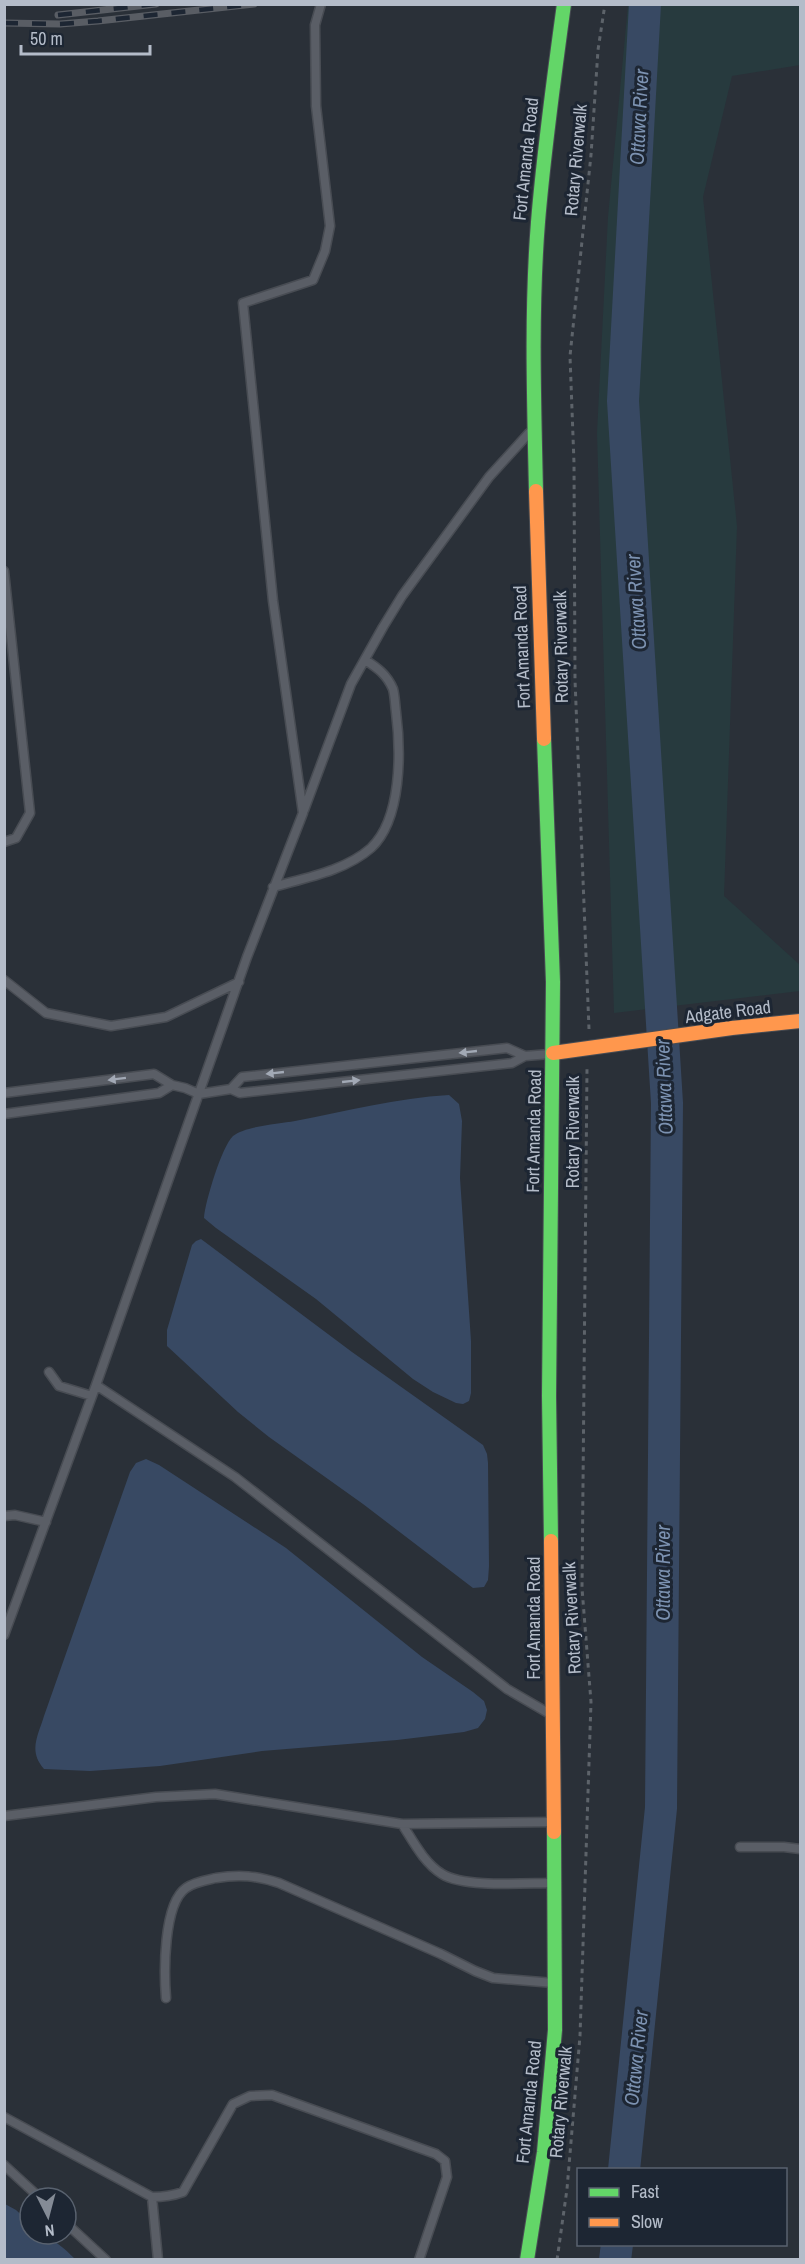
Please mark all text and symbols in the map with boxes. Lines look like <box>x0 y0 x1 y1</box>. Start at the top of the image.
scale bar <box>21 18 150 56</box>
text: 50 m <box>30 26 63 51</box>
water label: Ottawa River <box>623 68 655 165</box>
street label: Fort Amanda Road <box>507 96 544 222</box>
street label: Rotary Riverwalk <box>558 102 593 217</box>
water label: Ottawa River <box>619 553 652 651</box>
street label: Fort Amanda Road <box>507 585 536 709</box>
street label: Rotary Riverwalk <box>547 590 574 703</box>
street label: Adgate Road <box>683 994 772 1029</box>
water label: Ottawa River <box>648 1038 679 1135</box>
one-way arrow <box>459 1047 478 1057</box>
one-way arrow <box>265 1069 284 1078</box>
street label: Fort Amanda Road <box>520 1069 547 1193</box>
one-way arrow <box>107 1074 126 1084</box>
street label: Rotary Riverwalk <box>560 1075 585 1188</box>
one-way arrow <box>341 1076 360 1086</box>
water label: Ottawa River <box>649 1525 676 1621</box>
street label: Fort Amanda Road <box>521 1556 546 1680</box>
street label: Rotary Riverwalk <box>556 1561 587 1675</box>
water label: Ottawa River <box>617 2008 654 2107</box>
street label: Fort Amanda Road <box>510 2039 547 2165</box>
street label: Rotary Riverwalk <box>543 2044 578 2159</box>
legend <box>577 2168 787 2246</box>
text: Fast <box>631 2179 659 2204</box>
north arrow <box>18 2186 78 2246</box>
text: Slow <box>631 2209 663 2234</box>
text: N <box>44 2219 55 2242</box>

